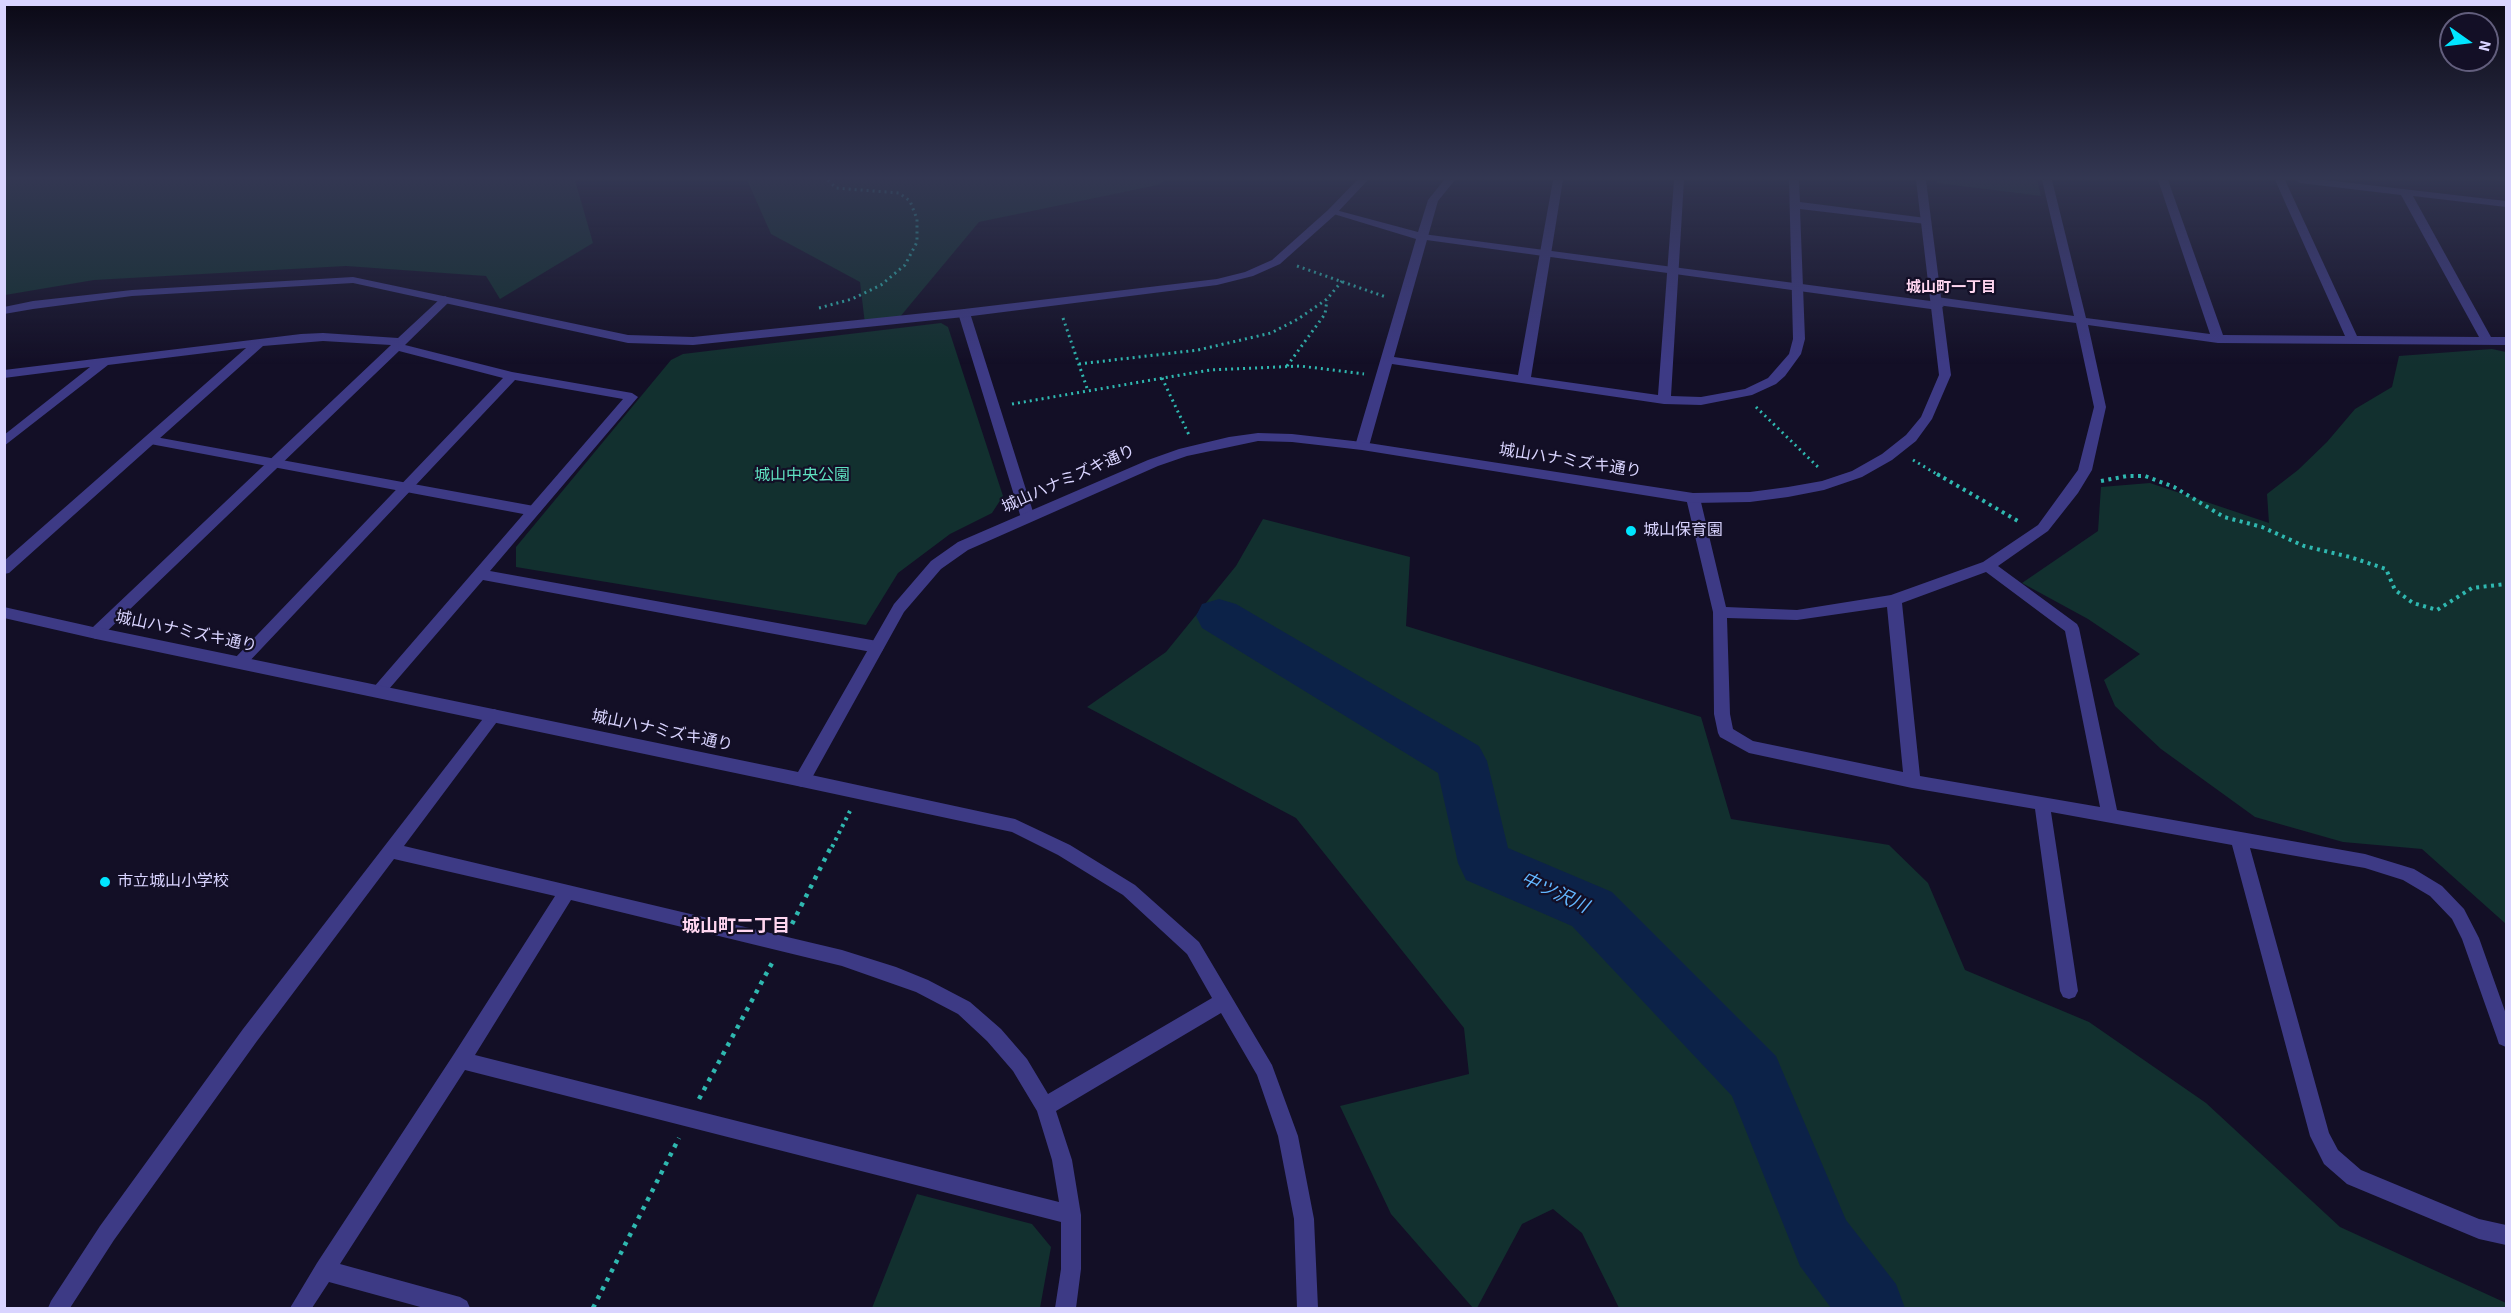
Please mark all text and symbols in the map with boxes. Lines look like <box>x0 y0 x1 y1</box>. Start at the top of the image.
north arrow <box>2439 12 2499 72</box>
text: N <box>2473 38 2496 54</box>
district label: 城山町一丁目 <box>1906 280 1996 298</box>
street label: 城山ハナミズキ通り <box>1497 441 1643 483</box>
street label: 城山ハナミズキ通り <box>999 442 1139 518</box>
park label: 城山中央公園 <box>754 466 850 486</box>
place label: 城山保育園 <box>1643 521 1723 541</box>
marker: 城山保育園 <box>1624 524 1638 538</box>
street label: 城山ハナミズキ通り <box>114 609 258 657</box>
street label: 城山ハナミズキ通り <box>590 708 734 756</box>
water label: 中ツ沢川 <box>1517 869 1591 919</box>
place label: 市立城山小学校 <box>117 872 229 892</box>
marker: 市立城山小学校 <box>98 875 112 889</box>
district label: 城山町二丁目 <box>682 917 790 939</box>

